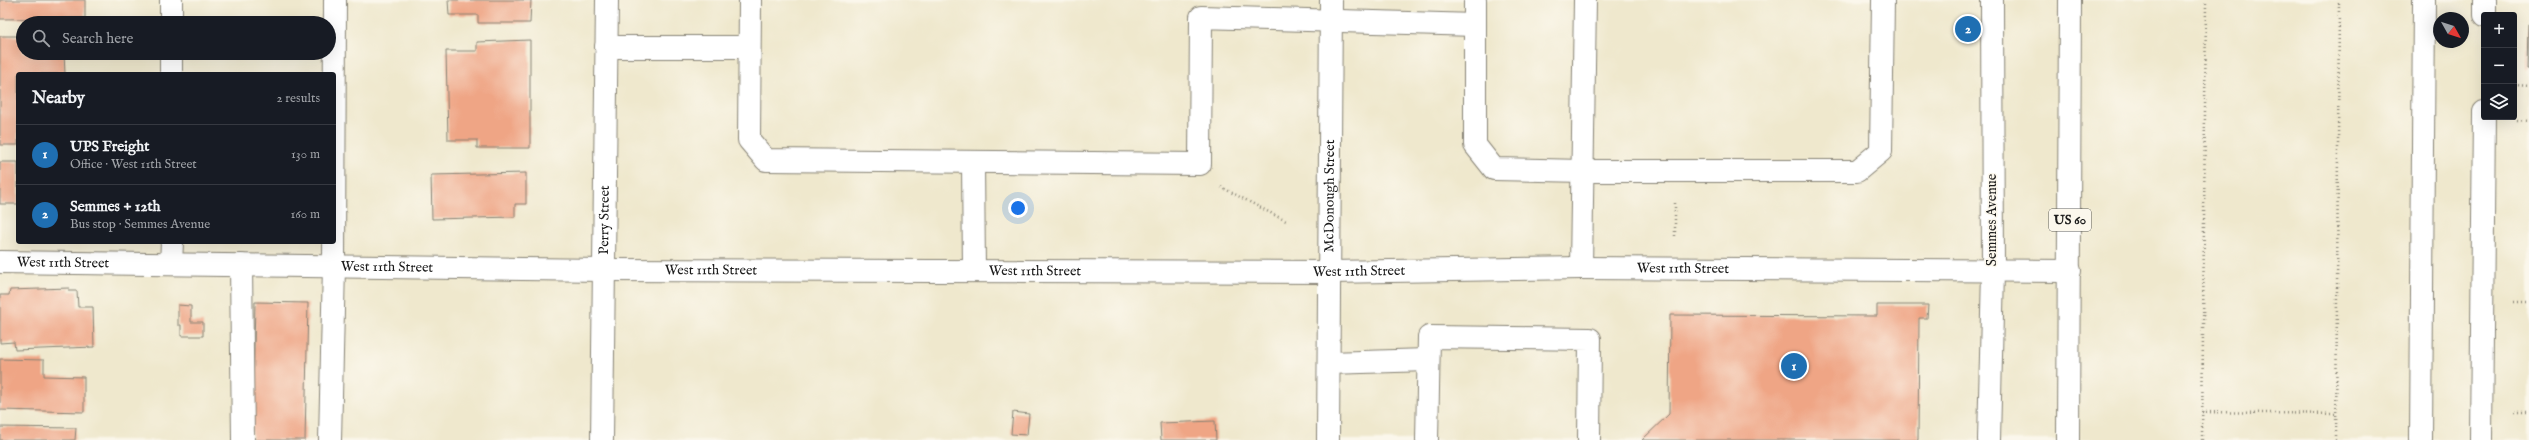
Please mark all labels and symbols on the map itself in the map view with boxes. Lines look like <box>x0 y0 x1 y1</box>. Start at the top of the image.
north arrow <box>2433 12 2469 48</box>
pin: 2 <box>1955 14 1981 44</box>
street label: McDonough Street <box>1320 139 1339 253</box>
street label: Semmes Avenue <box>1983 173 2001 266</box>
street label: Perry Street <box>595 185 614 255</box>
your location <box>1008 198 1028 218</box>
road number: US 60 <box>2049 209 2091 231</box>
street label: West 11th Street <box>17 253 110 272</box>
street label: West 11th Street <box>341 258 434 277</box>
street label: West 11th Street <box>1637 259 1729 278</box>
street label: West 11th Street <box>665 261 757 279</box>
street label: West 11th Street <box>989 262 1081 280</box>
street label: West 11th Street <box>1313 262 1405 281</box>
pin: 1 <box>1781 351 1807 381</box>

